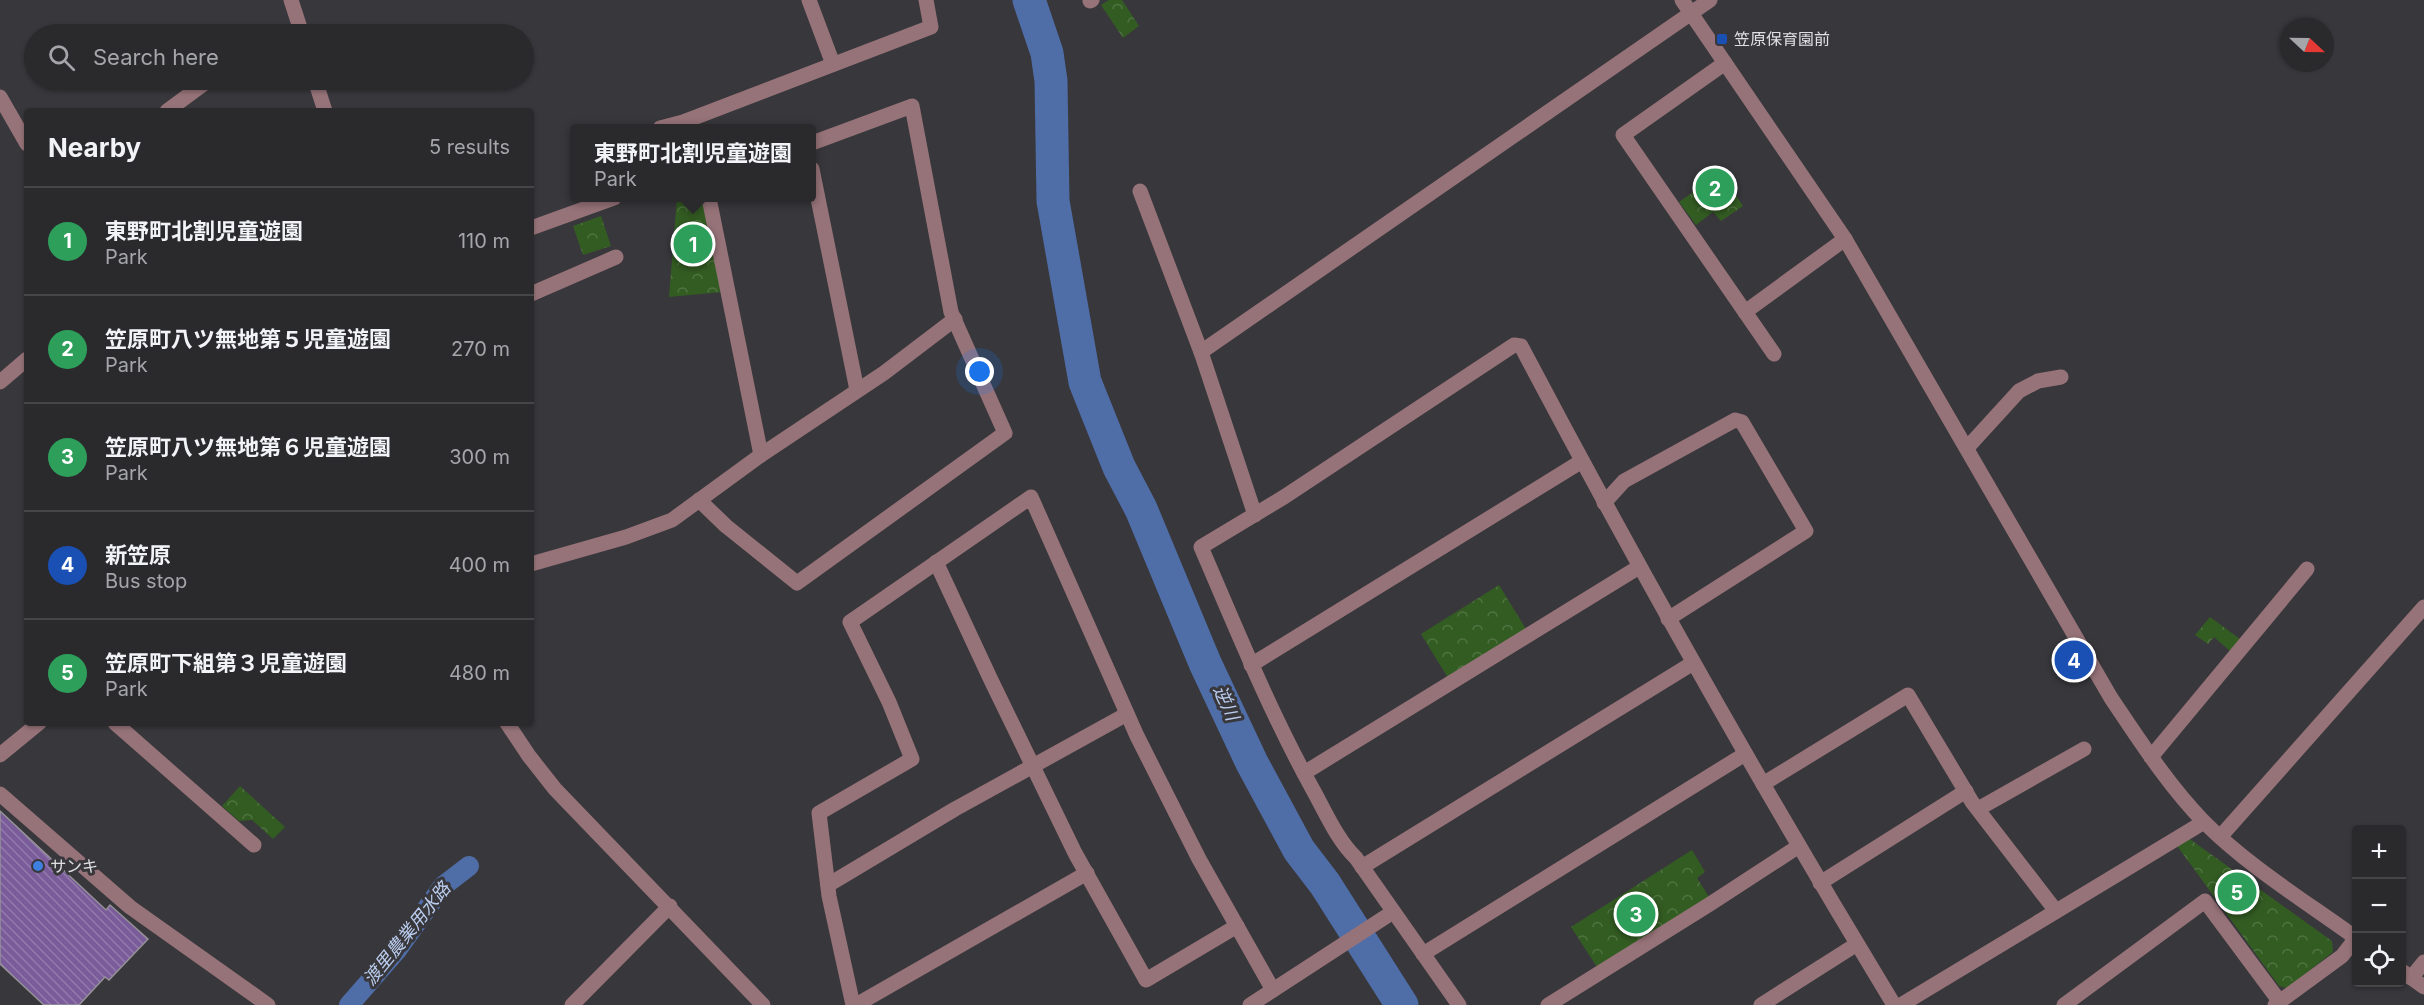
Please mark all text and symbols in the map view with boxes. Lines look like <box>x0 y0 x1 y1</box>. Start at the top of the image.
north arrow <box>2280 18 2334 72</box>
search box <box>24 24 534 90</box>
place label: 笠原保育園前 <box>1734 29 1830 49</box>
marker: 笠原保育園前 <box>1715 32 1729 46</box>
icon: search <box>45 41 78 74</box>
text: Search here <box>93 44 219 70</box>
popup <box>570 124 816 202</box>
text: Nearby <box>48 132 141 163</box>
text: 5 results <box>429 135 510 159</box>
text: 東野町北割児童遊園 <box>594 140 792 166</box>
pin: 2 <box>1696 166 1734 210</box>
text: Park <box>594 167 637 191</box>
text: 東野町北割児童遊園 <box>105 218 303 244</box>
pin: 1 <box>674 222 712 266</box>
text: 1 <box>63 229 72 253</box>
text: 110 m <box>458 229 510 253</box>
text: Park <box>105 245 148 269</box>
text: 笠原町八ツ無地第５児童遊園 <box>105 326 391 352</box>
text: 2 <box>61 337 74 361</box>
text: 270 m <box>451 337 510 361</box>
text: Park <box>105 353 148 377</box>
your location <box>965 357 994 386</box>
text: 笠原町八ツ無地第６児童遊園 <box>105 434 391 460</box>
text: 3 <box>61 445 74 469</box>
text: 300 m <box>449 445 510 469</box>
text: Park <box>105 461 148 485</box>
text: 新笠原 <box>105 542 171 568</box>
text: 4 <box>61 553 74 577</box>
text: 400 m <box>449 553 510 577</box>
text: Bus stop <box>105 569 187 593</box>
pin: 4 <box>2054 638 2094 682</box>
text: 笠原町下組第３児童遊園 <box>105 650 347 676</box>
text: 5 <box>61 661 74 685</box>
text: 480 m <box>449 661 510 685</box>
text: Park <box>105 677 148 701</box>
water label: 逆川 <box>1210 682 1244 725</box>
map controls <box>2352 825 2406 987</box>
button: + <box>2352 825 2406 879</box>
place label: サンキ <box>50 856 98 876</box>
marker: サンキ <box>31 859 45 873</box>
pin: 5 <box>2218 870 2256 914</box>
water label: 渡里農業用水路 <box>359 877 456 989</box>
button: − <box>2352 879 2406 933</box>
pin: 3 <box>1616 892 1656 936</box>
button: locate <box>2352 933 2406 987</box>

